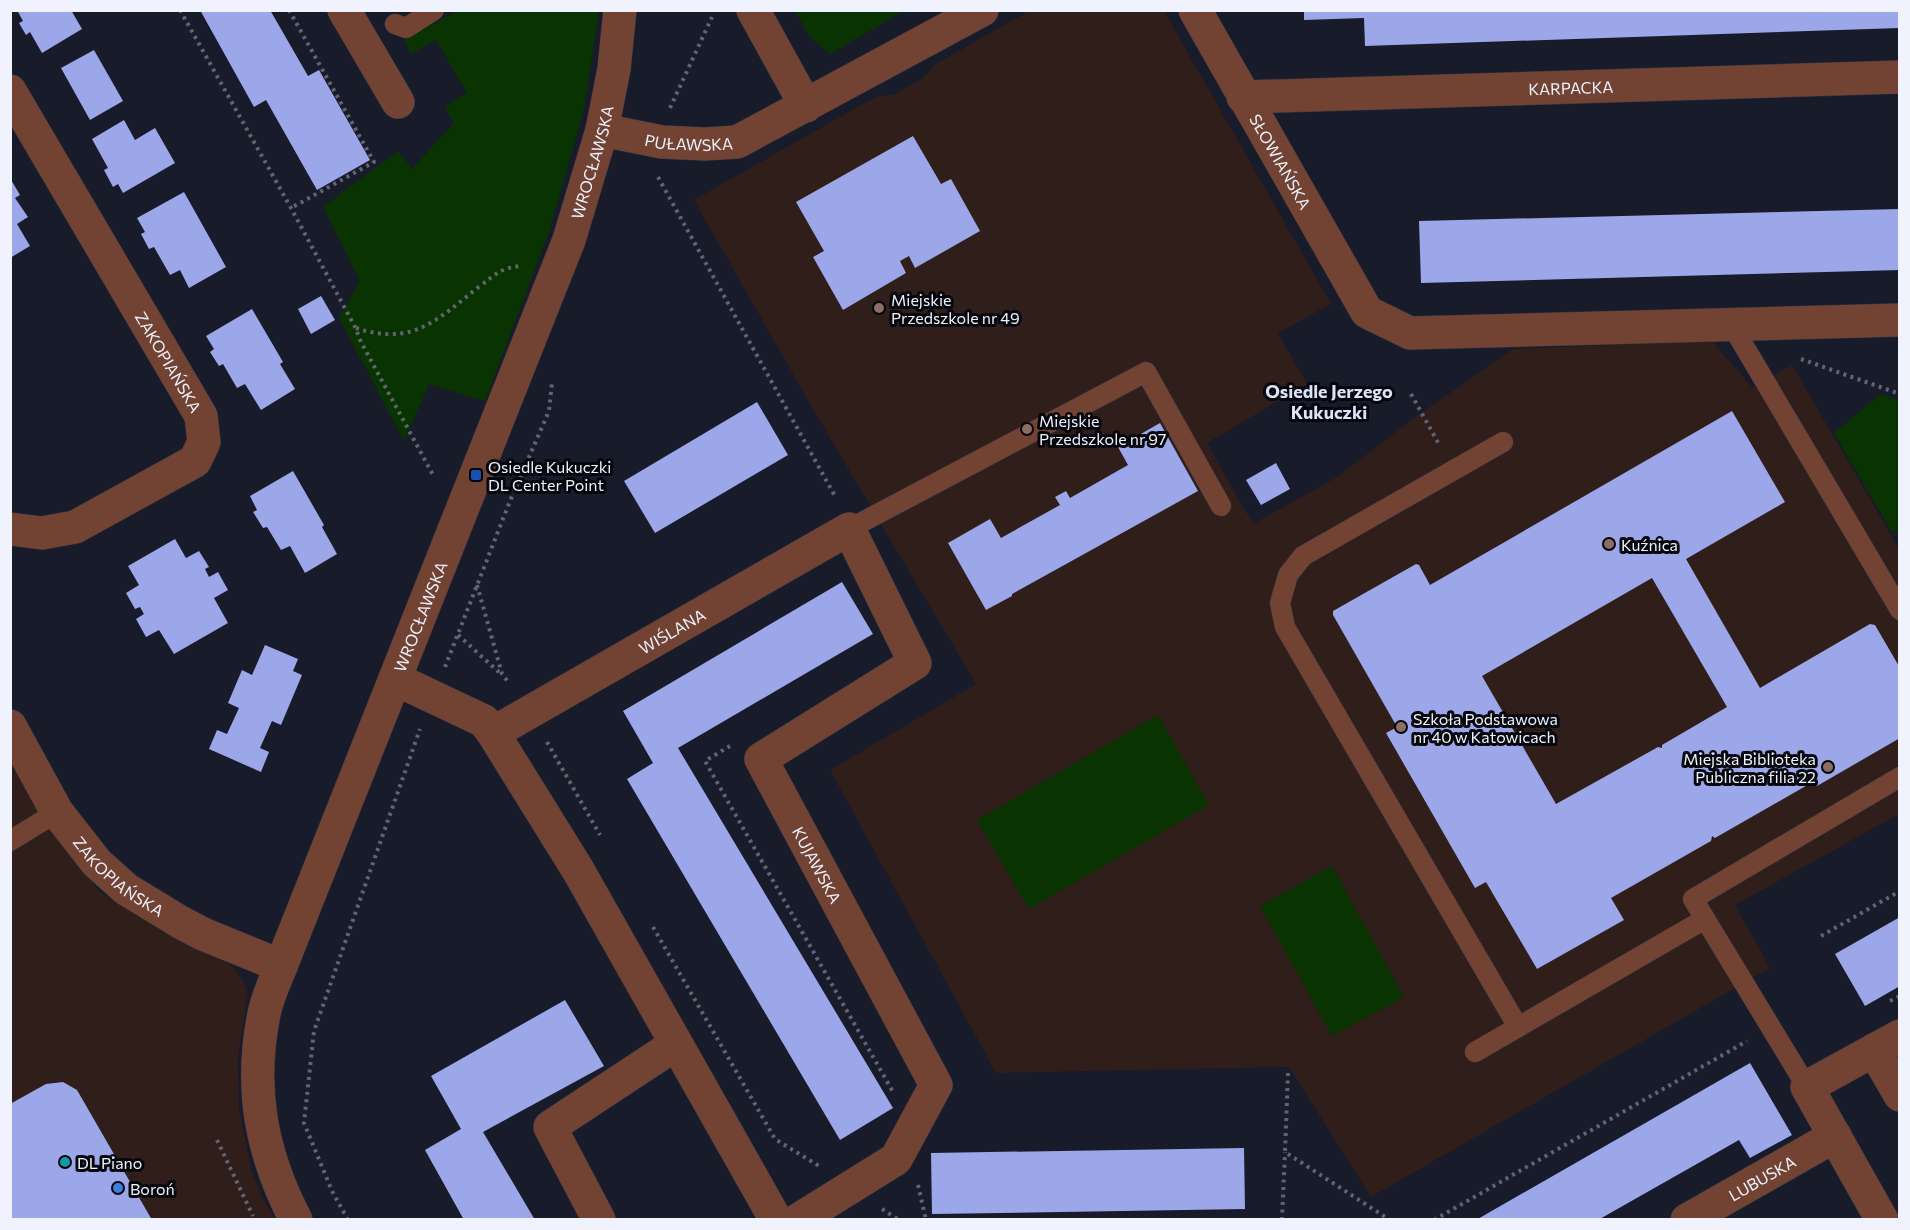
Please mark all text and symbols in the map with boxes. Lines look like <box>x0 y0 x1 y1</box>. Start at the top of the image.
street label: KARPACKA <box>1528 76 1614 98</box>
street label: WROCŁAWSKA <box>566 104 616 221</box>
street label: SŁOWIAŃSKA <box>1247 110 1316 212</box>
street label: PUŁAWSKA <box>643 129 733 154</box>
place label: Miejskie Przedszkole nr 49 <box>891 290 1020 327</box>
marker: Miejskie Przedszkole nr 49 <box>872 301 886 315</box>
street label: ZAKOPIAŃSKA <box>132 308 206 416</box>
district label: Osiedle Jerzego Kukuczki <box>1265 380 1393 423</box>
place label: Miejskie Przedszkole nr 97 <box>1039 411 1166 448</box>
marker: Miejskie Przedszkole nr 97 <box>1020 422 1034 436</box>
place label: Osiedle Kukuczki DL Center Point <box>488 457 611 494</box>
marker: Osiedle Kukuczki DL Center Point <box>469 468 483 482</box>
place label: Kuźnica <box>1621 535 1678 554</box>
marker: Kuźnica <box>1602 537 1616 551</box>
street label: WROCŁAWSKA <box>389 558 450 674</box>
street label: WIŚLANA <box>635 604 708 657</box>
place label: Szkoła Podstawowa nr 40 w Katowicach <box>1413 709 1558 746</box>
marker: Szkoła Podstawowa nr 40 w Katowicach <box>1394 720 1408 734</box>
place label: Miejska Biblioteka Publiczna filia 22 <box>1683 749 1816 786</box>
marker: Miejska Biblioteka Publiczna filia 22 <box>1821 760 1835 774</box>
street label: KUJAWSKA <box>789 823 846 906</box>
street label: ZAKOPIAŃSKA <box>70 832 168 920</box>
street label: LUBUSKA <box>1725 1151 1799 1204</box>
place label: DL Piano <box>77 1153 142 1172</box>
marker: DL Piano <box>58 1155 72 1169</box>
place label: Boroń <box>130 1179 175 1198</box>
marker: Boroń <box>111 1181 125 1195</box>

